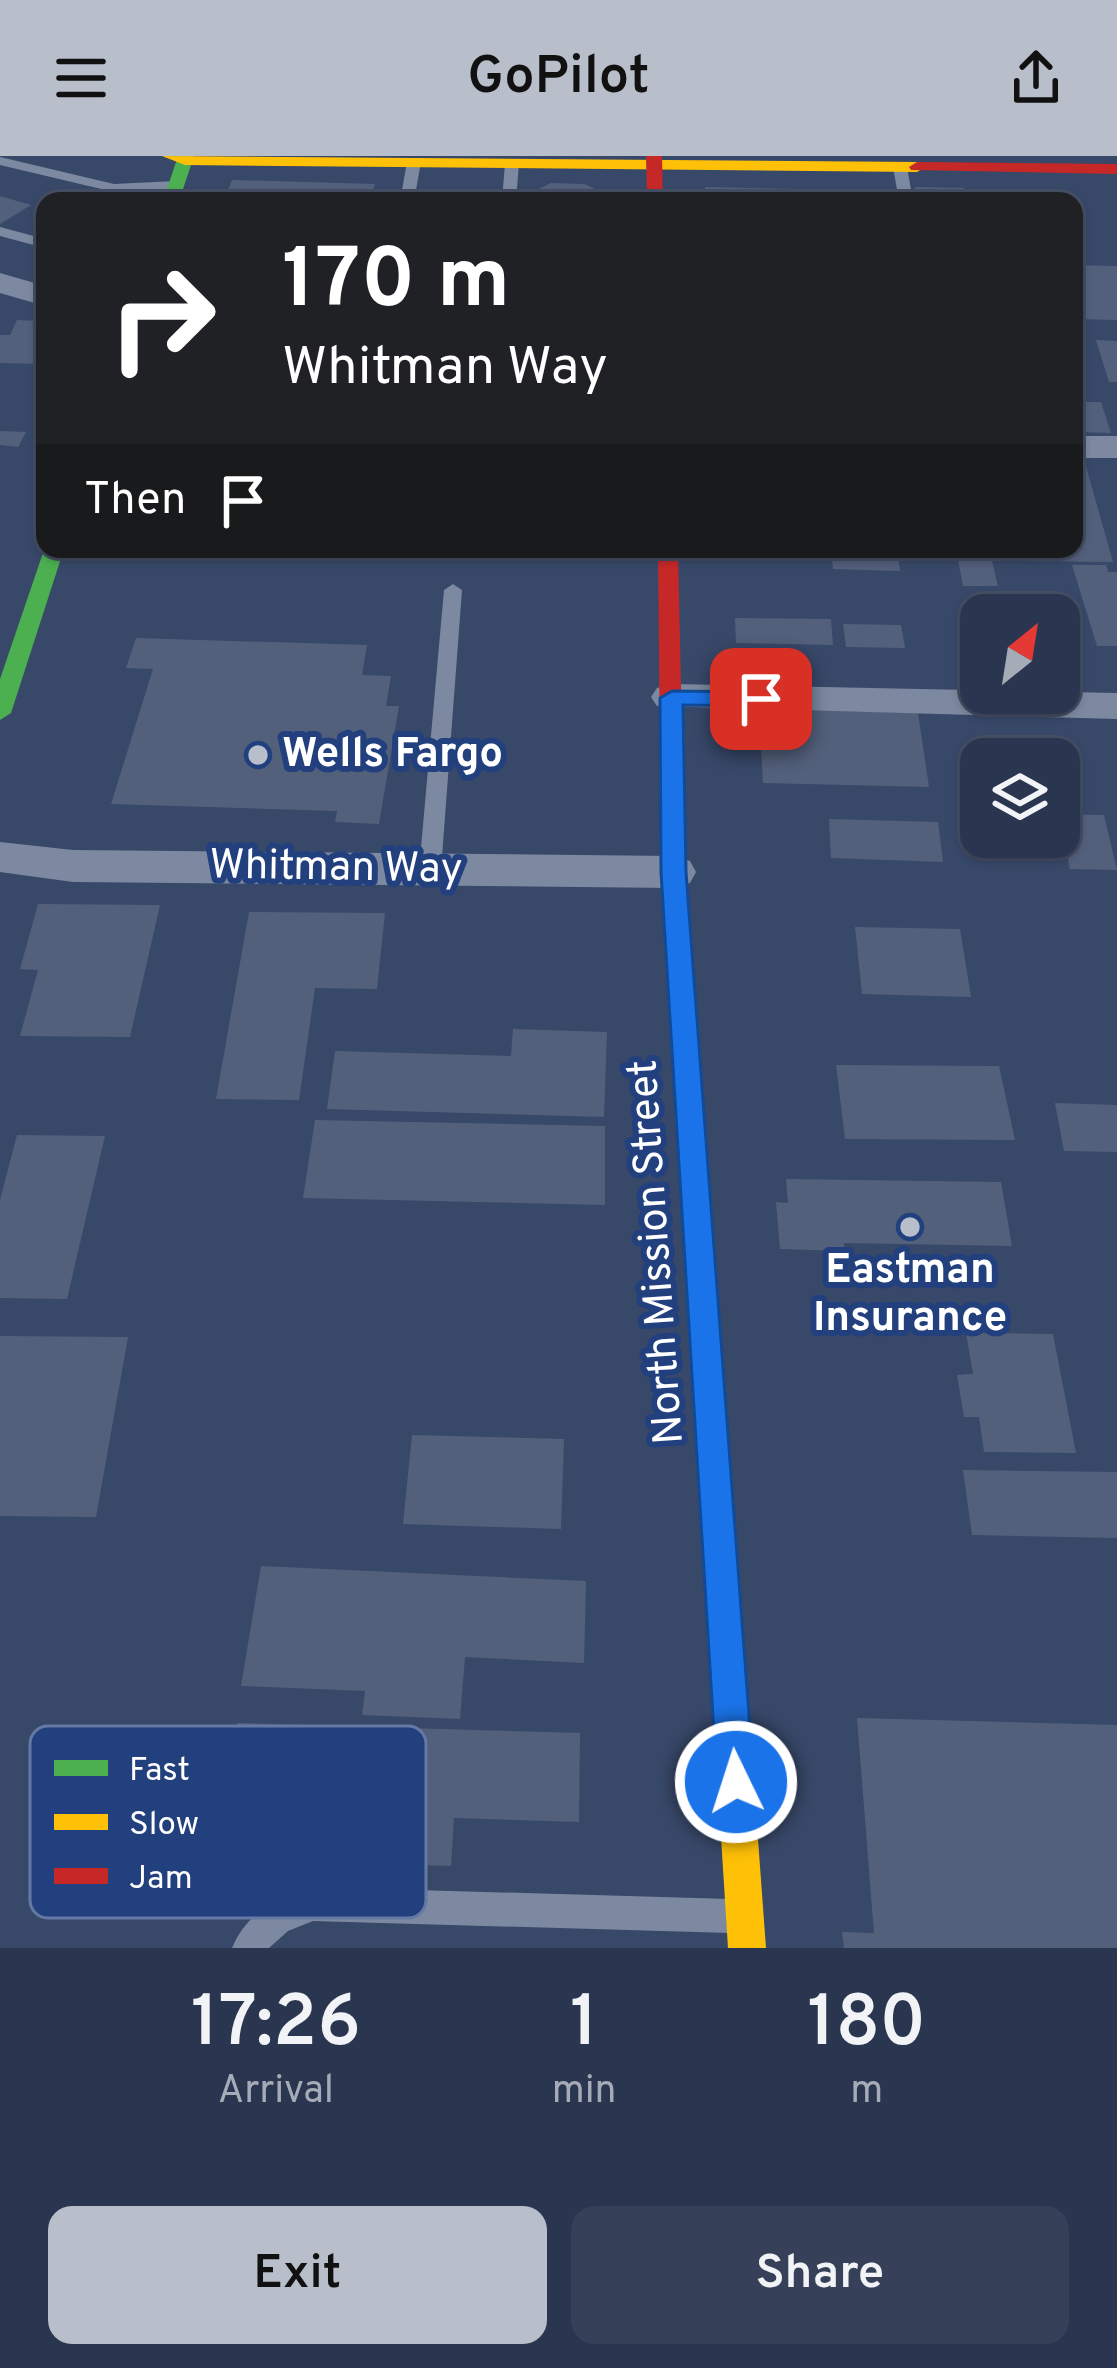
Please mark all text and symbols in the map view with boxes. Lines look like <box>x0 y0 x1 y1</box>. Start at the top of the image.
text: GoPilot <box>467 44 650 113</box>
icon: menu <box>48 45 114 111</box>
icon: share <box>1003 45 1069 111</box>
text: 170 m <box>282 231 510 337</box>
icon: right <box>84 240 240 396</box>
text: Whitman Way <box>282 335 608 404</box>
icon: arrive <box>210 468 276 534</box>
text: Then <box>84 473 186 530</box>
north arrow <box>960 594 1080 714</box>
map controls <box>960 594 1080 858</box>
pin <box>710 648 812 750</box>
icon: arrive <box>728 666 794 732</box>
place label: Wells Fargo <box>282 729 503 782</box>
button: layers <box>960 738 1080 858</box>
marker: Wells Fargo <box>245 742 271 768</box>
street label: Whitman Way <box>209 840 463 898</box>
street label: North Mission Street <box>618 1058 698 1446</box>
marker: Eastman Insurance <box>897 1214 923 1240</box>
place label: Eastman Insurance <box>813 1245 1007 1346</box>
position arrow <box>673 1719 799 1845</box>
legend <box>30 1726 426 1918</box>
text: Fast <box>129 1751 190 1793</box>
text: Slow <box>129 1805 199 1847</box>
text: Jam <box>129 1859 193 1901</box>
text: 17:26 <box>191 1980 361 2072</box>
text: 1 <box>570 1980 598 2072</box>
text: 180 <box>807 1980 926 2072</box>
text: Arrival <box>218 2068 334 2117</box>
text: min <box>552 2068 617 2117</box>
text: m <box>850 2068 883 2117</box>
button: Exit <box>48 2206 547 2344</box>
button: Share <box>571 2206 1069 2344</box>

